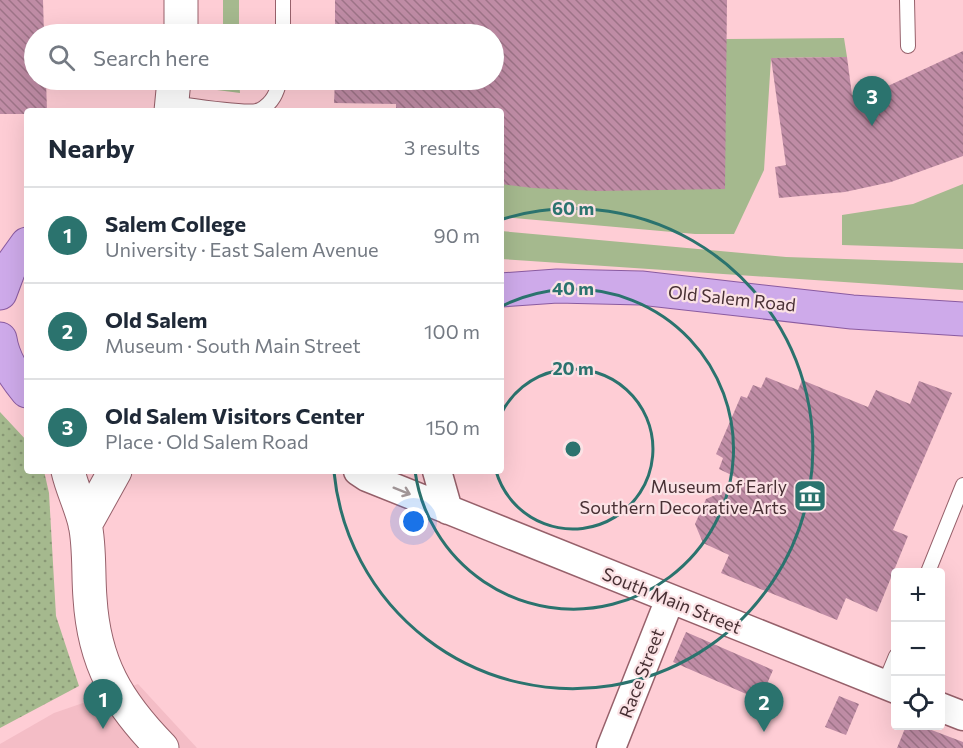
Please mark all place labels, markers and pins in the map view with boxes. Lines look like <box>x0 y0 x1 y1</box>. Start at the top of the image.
pin: 3 <box>852 76 892 126</box>
centre of rings <box>563 439 583 459</box>
place label: Museum of Early Southern Decorative Arts <box>580 475 787 518</box>
museum icon: Museum of Early Southern Decorative Arts <box>792 478 828 514</box>
pin: 1 <box>84 680 122 729</box>
pin: 2 <box>744 682 783 732</box>

